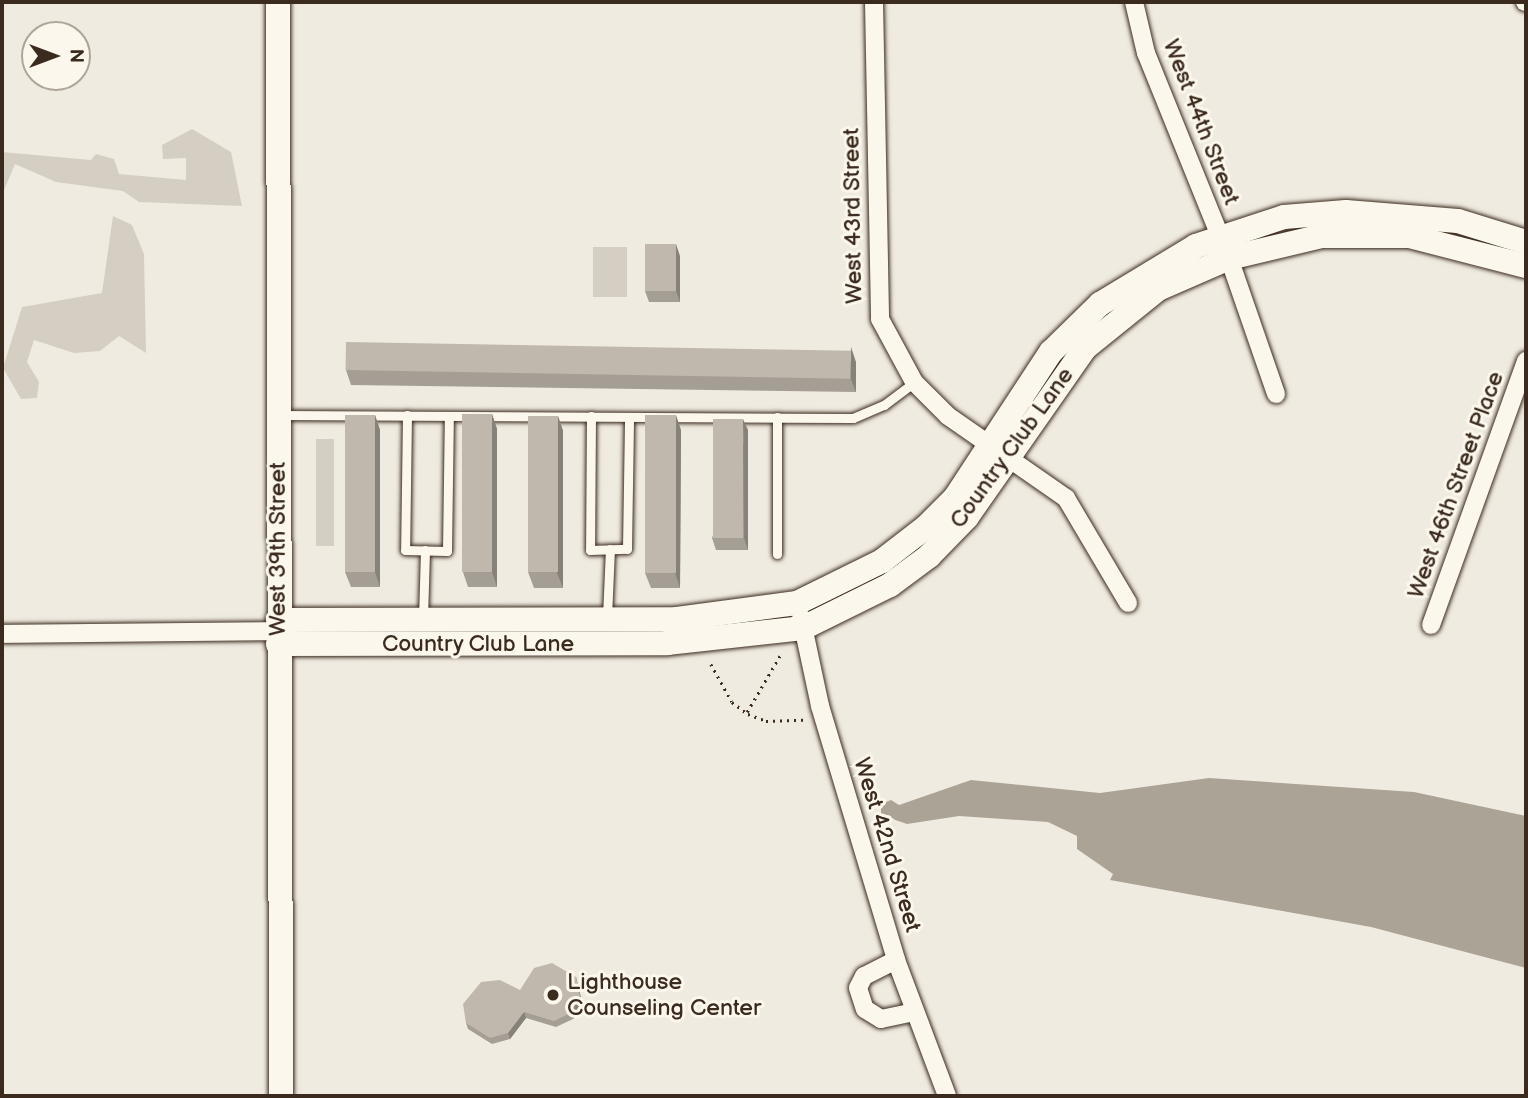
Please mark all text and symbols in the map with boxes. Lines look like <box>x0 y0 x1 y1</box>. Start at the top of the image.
north arrow <box>21 21 91 91</box>
street label: West 44th Street <box>1157 35 1245 209</box>
text: N <box>64 49 87 63</box>
street label: West 43rd Street <box>838 128 868 304</box>
street label: Country Club Lane <box>944 362 1080 534</box>
street label: West 46th Street Place <box>1402 368 1510 602</box>
street label: West 39th Street <box>264 462 292 636</box>
street label: Country Club Lane <box>381 630 575 658</box>
street label: West 42nd Street <box>847 754 927 936</box>
place label: Lighthouse Counseling Center <box>567 968 761 1022</box>
marker: Lighthouse Counseling Center <box>545 987 561 1003</box>

